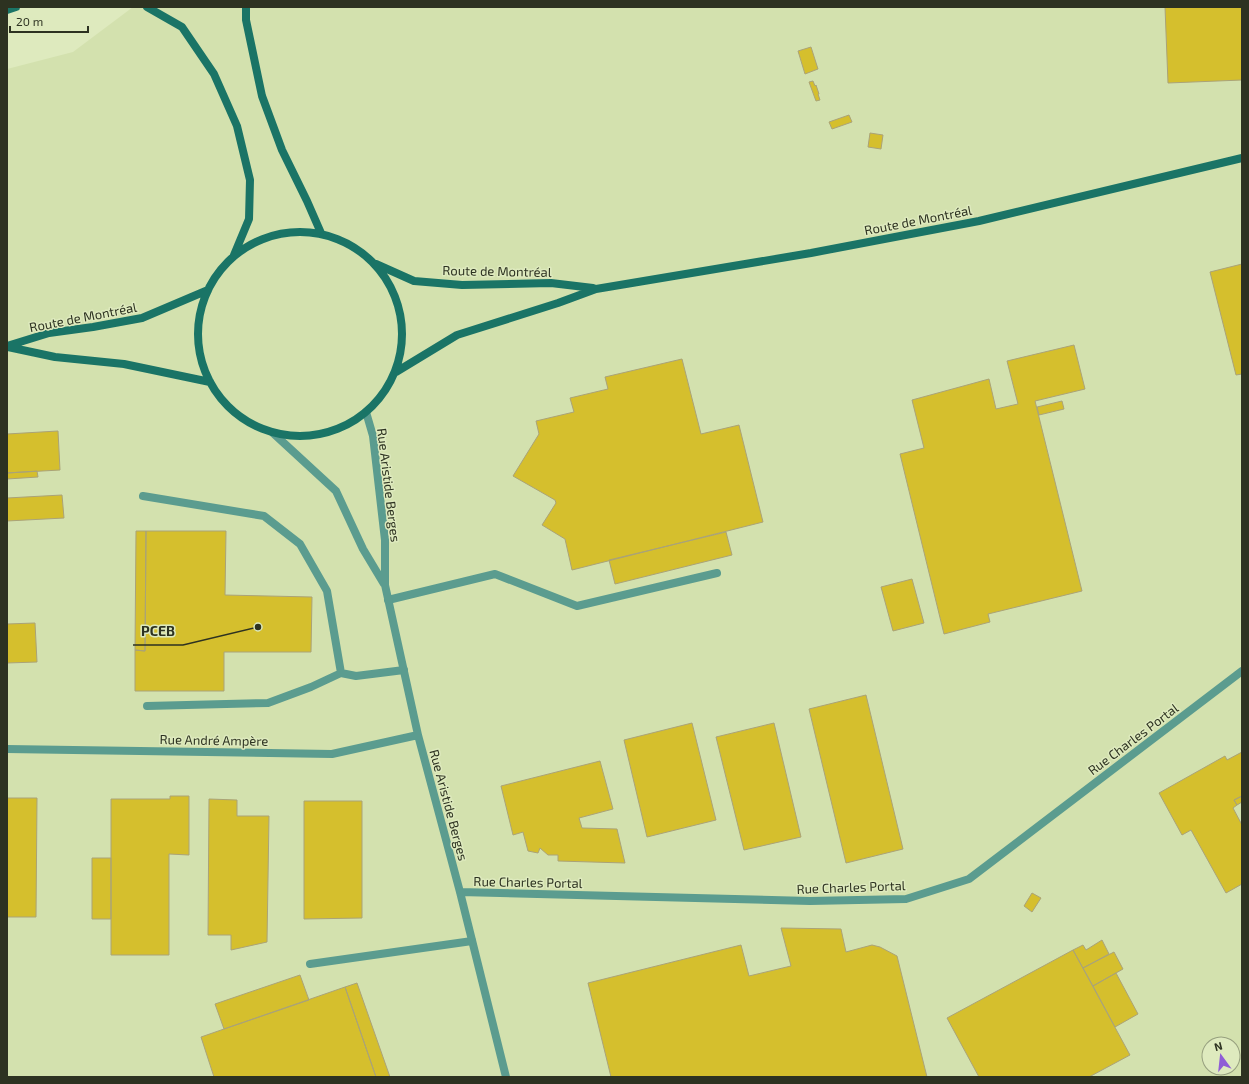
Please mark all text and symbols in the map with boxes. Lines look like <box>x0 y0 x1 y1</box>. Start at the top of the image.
scale bar <box>10 8 88 34</box>
text: 20 m <box>16 14 43 28</box>
street label: Route de Montréal <box>863 202 973 238</box>
street label: Route de Montréal <box>442 262 552 280</box>
street label: Route de Montréal <box>28 299 138 335</box>
street label: Rue Aristide Berges <box>374 427 404 543</box>
callout: PCEB <box>133 619 183 645</box>
text: PCEB <box>141 622 175 639</box>
street label: Rue Charles Portal <box>1085 700 1181 778</box>
street label: Rue André Ampère <box>160 731 269 749</box>
street label: Rue Aristide Berges <box>426 748 472 862</box>
street label: Rue Charles Portal <box>473 873 583 891</box>
street label: Rue Charles Portal <box>796 877 906 897</box>
north arrow <box>1201 1036 1241 1076</box>
text: N <box>1213 1039 1224 1053</box>

